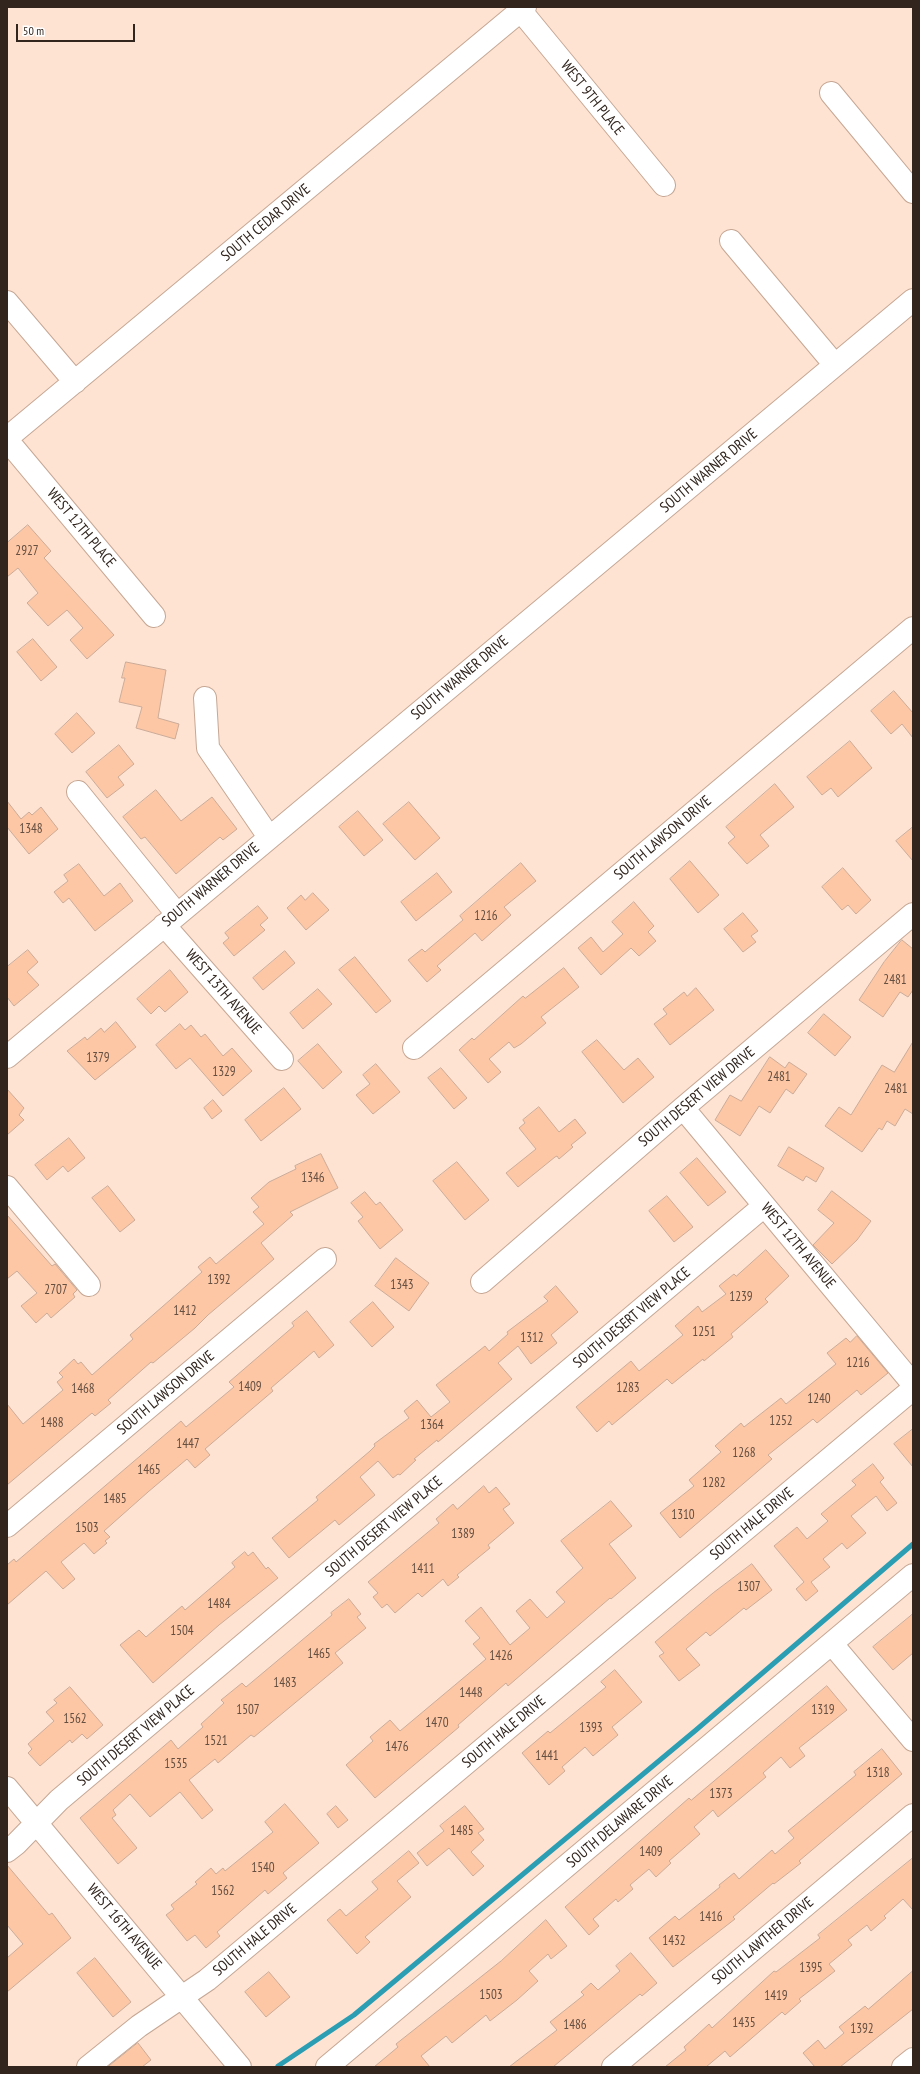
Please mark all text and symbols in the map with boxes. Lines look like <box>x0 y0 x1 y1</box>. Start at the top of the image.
scale bar <box>18 16 137 42</box>
text: 50 m <box>23 23 44 38</box>
street label: WEST 9TH PLACE <box>556 57 628 139</box>
street label: SOUTH CEDAR DRIVE <box>218 181 314 265</box>
street label: SOUTH WARNER DRIVE <box>657 425 761 517</box>
street label: WEST 12TH PLACE <box>43 485 119 571</box>
house number: 2927 <box>15 543 39 559</box>
street label: SOUTH WARNER DRIVE <box>408 632 512 724</box>
street label: SOUTH LAWSON DRIVE <box>611 792 715 884</box>
house number: 1348 <box>19 821 43 837</box>
street label: SOUTH WARNER DRIVE <box>159 839 263 931</box>
house number: 1216 <box>474 908 498 924</box>
street label: WEST 13TH AVENUE <box>181 946 265 1038</box>
house number: 2481 <box>883 972 907 988</box>
street label: SOUTH DESERT VIEW DRIVE <box>635 1043 759 1151</box>
house number: 1379 <box>86 1050 110 1066</box>
house number: 1329 <box>212 1064 236 1080</box>
house number: 2481 <box>767 1069 791 1085</box>
house number: 2481 <box>884 1081 908 1097</box>
house number: 1346 <box>301 1170 325 1186</box>
street label: WEST 12TH AVENUE <box>757 1199 839 1293</box>
street label: SOUTH DESERT VIEW PLACE <box>570 1264 694 1372</box>
house number: 1392 <box>207 1272 231 1288</box>
house number: 1343 <box>390 1277 414 1293</box>
house number: 2707 <box>44 1282 68 1298</box>
house number: 1239 <box>729 1289 753 1305</box>
house number: 1412 <box>173 1303 197 1319</box>
house number: 1251 <box>692 1324 716 1340</box>
house number: 1312 <box>520 1330 544 1346</box>
street label: SOUTH LAWSON DRIVE <box>114 1347 218 1439</box>
house number: 1216 <box>846 1355 870 1371</box>
house number: 1409 <box>238 1379 262 1395</box>
house number: 1283 <box>616 1380 640 1396</box>
house number: 1468 <box>71 1381 95 1397</box>
house number: 1240 <box>807 1391 831 1407</box>
house number: 1252 <box>769 1413 793 1429</box>
house number: 1488 <box>40 1415 64 1431</box>
house number: 1364 <box>420 1417 444 1433</box>
house number: 1447 <box>176 1436 200 1452</box>
house number: 1268 <box>732 1445 756 1461</box>
house number: 1465 <box>137 1462 161 1478</box>
street label: SOUTH DESERT VIEW PLACE <box>322 1473 446 1581</box>
house number: 1282 <box>702 1475 726 1491</box>
street label: SOUTH HALE DRIVE <box>707 1484 797 1564</box>
house number: 1485 <box>103 1491 127 1507</box>
house number: 1310 <box>671 1507 695 1523</box>
house number: 1503 <box>75 1520 99 1536</box>
house number: 1389 <box>451 1526 475 1542</box>
house number: 1411 <box>411 1561 435 1577</box>
house number: 1307 <box>737 1579 761 1595</box>
house number: 1484 <box>207 1596 231 1612</box>
house number: 1504 <box>170 1623 194 1639</box>
house number: 1465 <box>307 1646 331 1662</box>
house number: 1426 <box>489 1648 513 1664</box>
house number: 1483 <box>273 1675 297 1691</box>
street label: SOUTH DESERT VIEW PLACE <box>74 1682 198 1790</box>
house number: 1448 <box>459 1685 483 1701</box>
street label: SOUTH HALE DRIVE <box>459 1692 549 1772</box>
house number: 1507 <box>236 1702 260 1718</box>
house number: 1319 <box>811 1702 835 1718</box>
house number: 1562 <box>63 1711 87 1727</box>
house number: 1470 <box>425 1715 449 1731</box>
house number: 1393 <box>579 1720 603 1736</box>
house number: 1521 <box>204 1733 228 1749</box>
house number: 1476 <box>385 1739 409 1755</box>
house number: 1441 <box>535 1748 559 1764</box>
house number: 1535 <box>164 1756 188 1772</box>
house number: 1318 <box>866 1765 890 1781</box>
street label: SOUTH DELAWARE DRIVE <box>563 1772 677 1872</box>
house number: 1373 <box>709 1786 733 1802</box>
house number: 1485 <box>450 1823 474 1839</box>
house number: 1409 <box>639 1844 663 1860</box>
house number: 1540 <box>251 1860 275 1876</box>
street label: WEST 16TH AVENUE <box>83 1880 165 1974</box>
house number: 1562 <box>211 1883 235 1899</box>
street label: SOUTH LAWTHER DRIVE <box>709 1893 817 1989</box>
street label: SOUTH HALE DRIVE <box>210 1900 300 1980</box>
house number: 1416 <box>699 1909 723 1925</box>
house number: 1432 <box>662 1933 686 1949</box>
house number: 1395 <box>799 1960 823 1976</box>
house number: 1503 <box>479 1987 503 2003</box>
house number: 1419 <box>764 1988 788 2004</box>
house number: 1435 <box>732 2015 756 2031</box>
house number: 1486 <box>563 2017 587 2033</box>
house number: 1392 <box>850 2021 874 2037</box>

